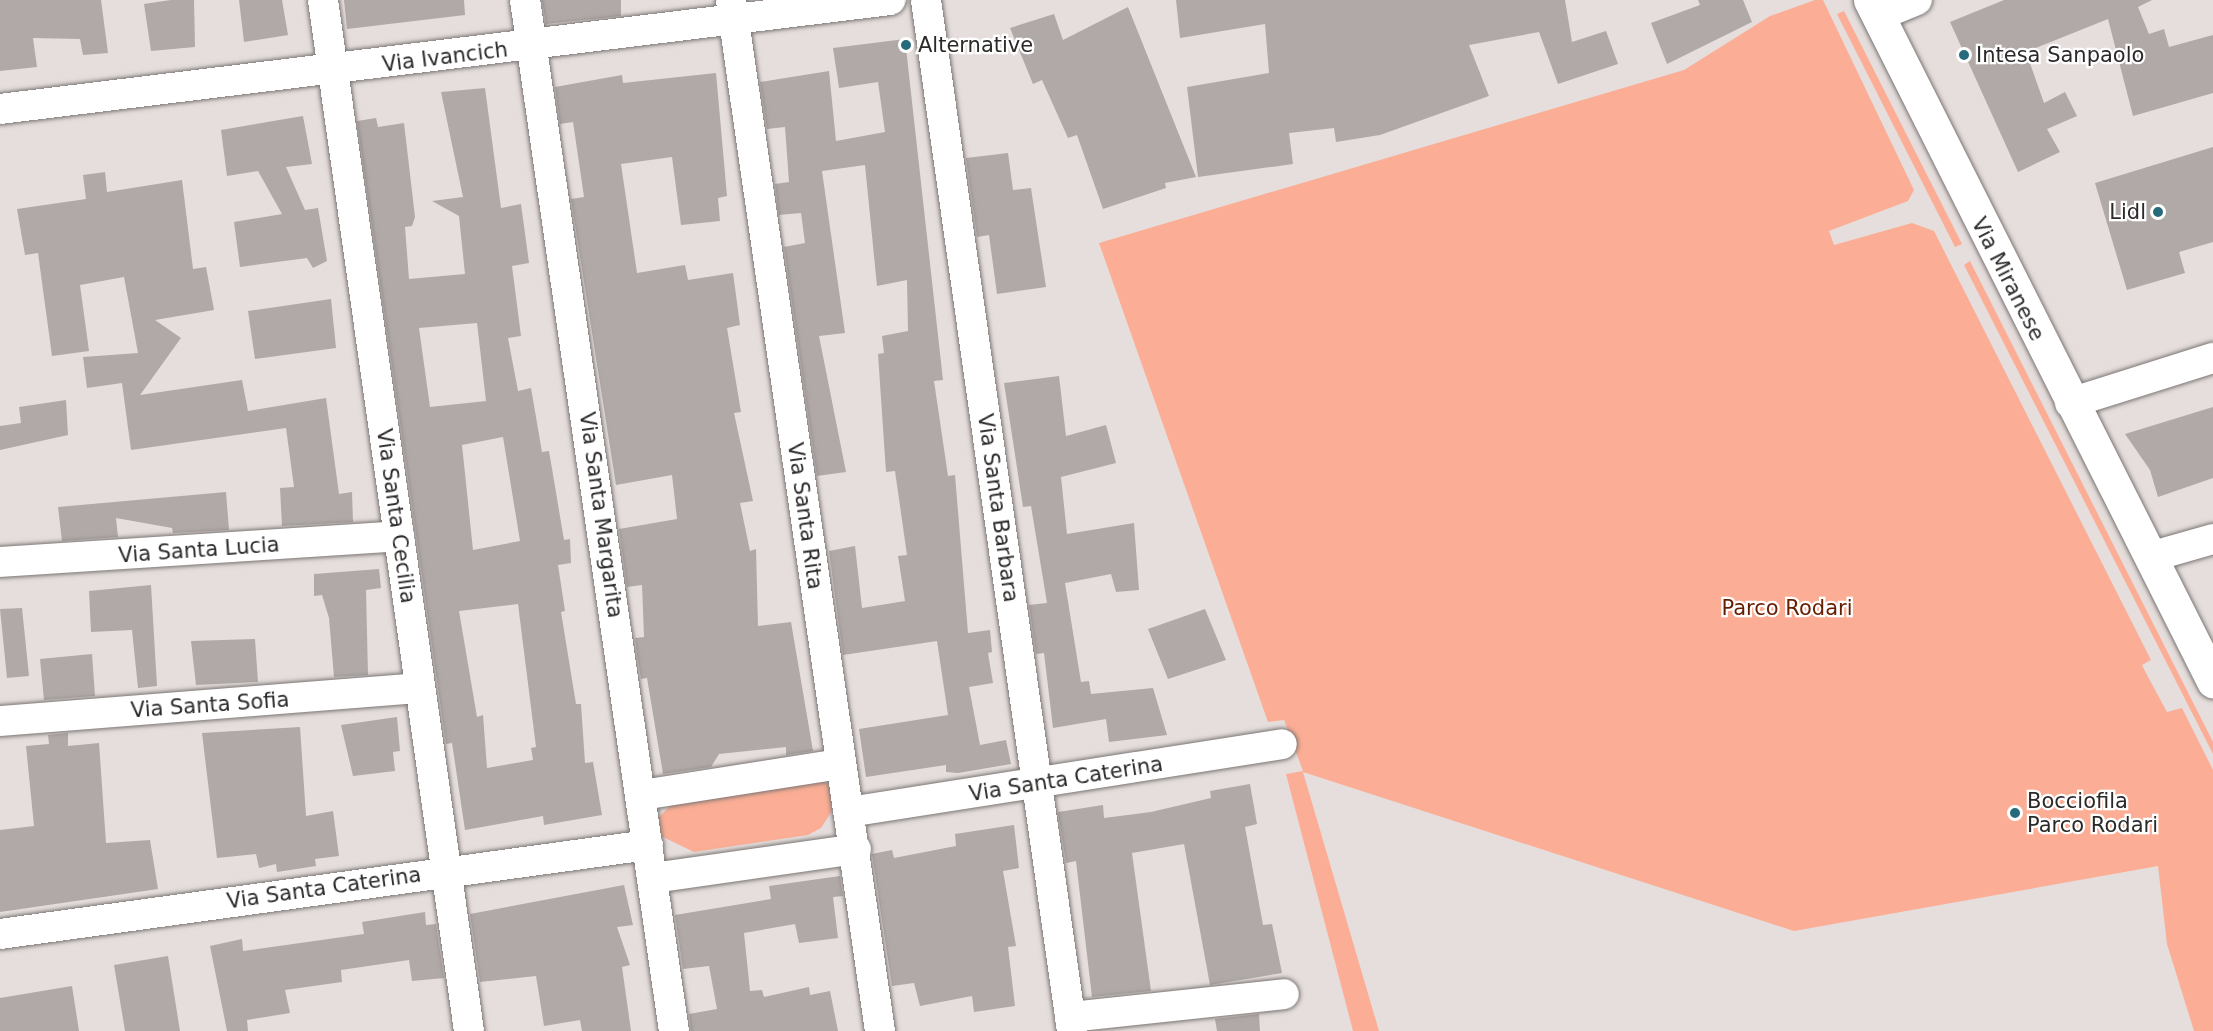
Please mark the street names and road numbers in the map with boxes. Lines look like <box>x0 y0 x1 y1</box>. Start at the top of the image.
street label: Via Ivancich <box>381 37 509 77</box>
street label: Via Miranese <box>1966 213 2050 345</box>
street label: Via Santa Margarita <box>574 410 628 620</box>
street label: Via Santa Barbara <box>972 412 1024 604</box>
street label: Via Santa Cecilia <box>371 427 421 605</box>
street label: Via Santa Rita <box>782 441 828 591</box>
street label: Via Santa Lucia <box>118 532 280 568</box>
street label: Via Santa Sofia <box>130 687 290 723</box>
street label: Via Santa Caterina <box>967 751 1165 807</box>
street label: Via Santa Caterina <box>225 862 423 914</box>

